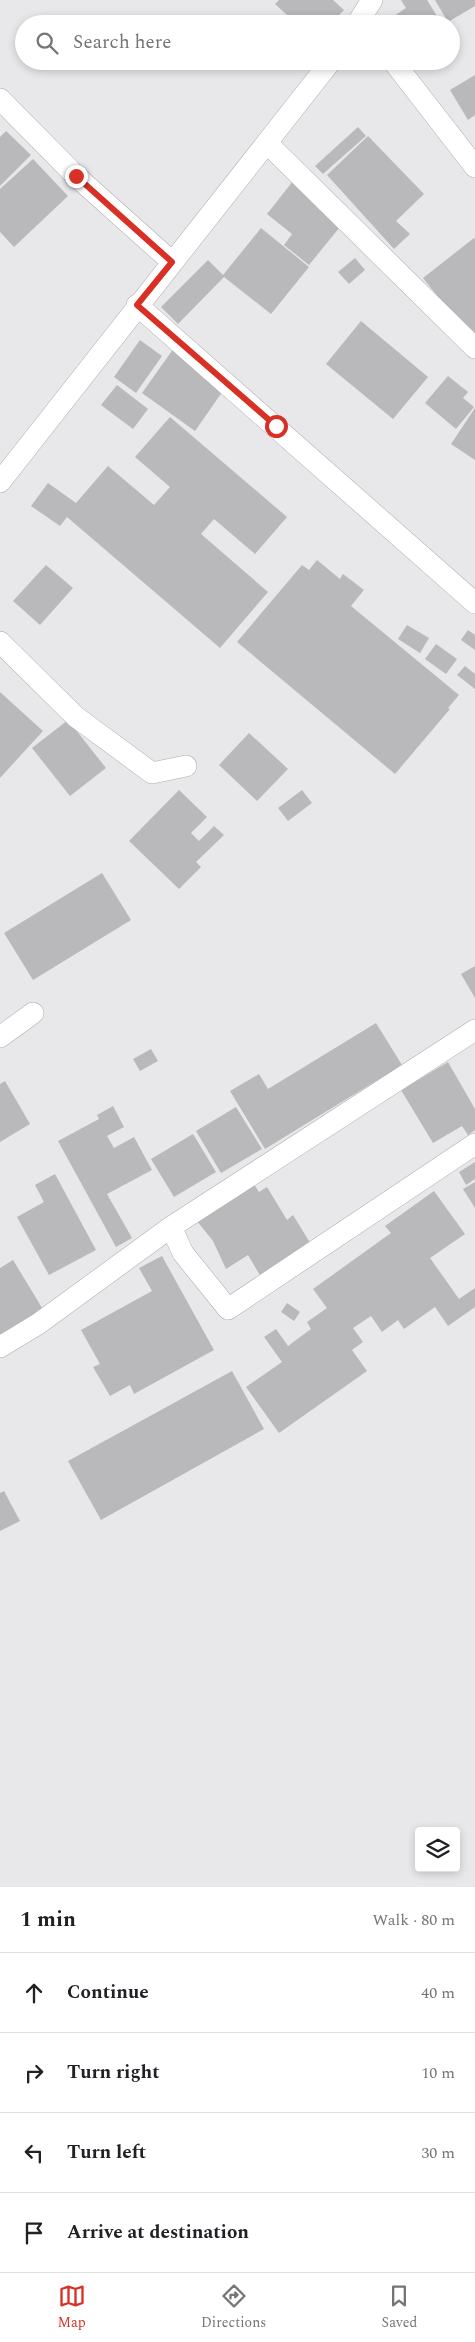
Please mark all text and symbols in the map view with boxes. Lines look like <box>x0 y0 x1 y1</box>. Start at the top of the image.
search box <box>15 15 460 70</box>
text: Search here <box>73 28 172 57</box>
icon: search <box>33 29 61 57</box>
route end <box>65 165 88 188</box>
route start <box>265 415 288 438</box>
map controls <box>415 1827 460 1872</box>
button: layers <box>415 1827 460 1872</box>
text: 1 min <box>20 1904 76 1936</box>
text: Walk · 80 m <box>372 1908 455 1932</box>
text: Continue <box>67 1978 149 2007</box>
icon: ahead <box>20 1979 48 2007</box>
text: 40 m <box>421 1981 455 2005</box>
text: Turn right <box>67 2058 160 2087</box>
icon: right <box>20 2059 48 2087</box>
text: 10 m <box>421 2061 455 2085</box>
text: Turn left <box>67 2138 146 2167</box>
icon: left <box>20 2139 48 2167</box>
text: 30 m <box>421 2141 455 2165</box>
text: Arrive at destination <box>67 2218 249 2247</box>
icon: arrive <box>20 2219 48 2247</box>
tab: Map <box>58 2282 86 2333</box>
tab: Directions <box>201 2282 266 2333</box>
tab: Saved <box>382 2282 417 2333</box>

